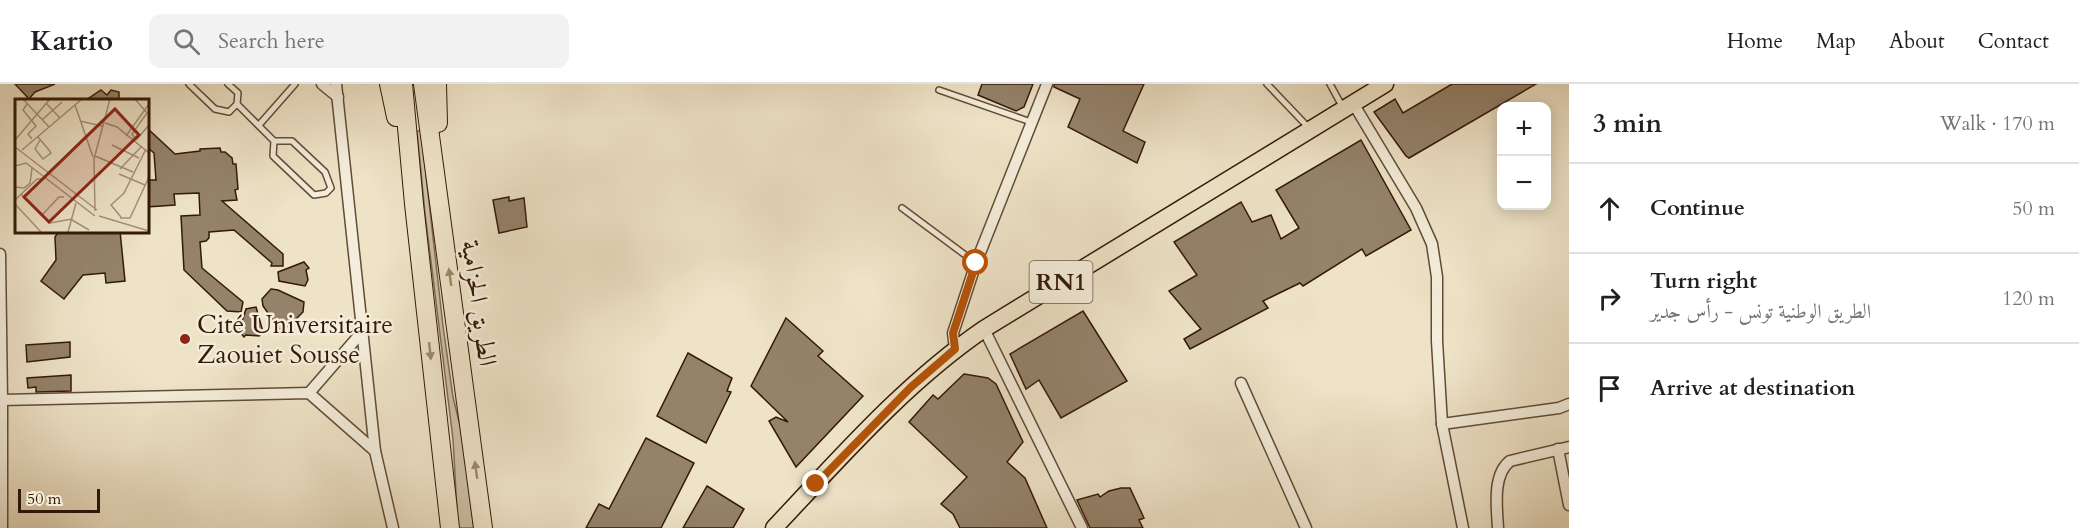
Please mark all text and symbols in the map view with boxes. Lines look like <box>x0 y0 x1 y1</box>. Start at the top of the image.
search box <box>149 14 569 68</box>
text: Kartio <box>30 22 113 60</box>
icon: search <box>170 25 203 58</box>
text: Search here <box>218 26 325 56</box>
text: Home <box>1727 27 1783 56</box>
text: Map <box>1816 27 1856 56</box>
text: About <box>1889 27 1945 56</box>
text: Contact <box>1978 27 2049 56</box>
inset map <box>15 99 148 232</box>
map controls <box>1497 102 1551 210</box>
button: + <box>1497 102 1551 156</box>
text: 3 min <box>1593 106 1662 141</box>
text: Walk · 170 m <box>1940 110 2055 137</box>
button: − <box>1497 156 1551 210</box>
icon: ahead <box>1593 192 1626 225</box>
text: Continue <box>1650 193 1745 223</box>
text: 50 m <box>2012 195 2055 222</box>
street label: الطريق الحزامية <box>453 238 505 368</box>
route start <box>962 249 988 275</box>
road number: RN1 <box>1030 261 1092 303</box>
text: Turn right <box>1650 266 1757 296</box>
one-way arrow <box>445 267 454 286</box>
icon: right <box>1593 282 1626 315</box>
text: 120 m <box>2002 285 2055 312</box>
text: الطريق الوطنية تونس - رأس جدير <box>1650 298 1871 325</box>
place label: Cité Universitaire Zaouiet Sousse <box>197 307 393 372</box>
marker: Cité Universitaire Zaouiet Sousse <box>178 332 192 346</box>
one-way arrow <box>426 342 435 361</box>
icon: arrive <box>1593 372 1626 405</box>
text: Arrive at destination <box>1650 373 1855 403</box>
one-way arrow <box>471 460 480 479</box>
route end <box>802 470 828 496</box>
scale bar <box>18 486 100 514</box>
text: 50 m <box>27 488 61 510</box>

